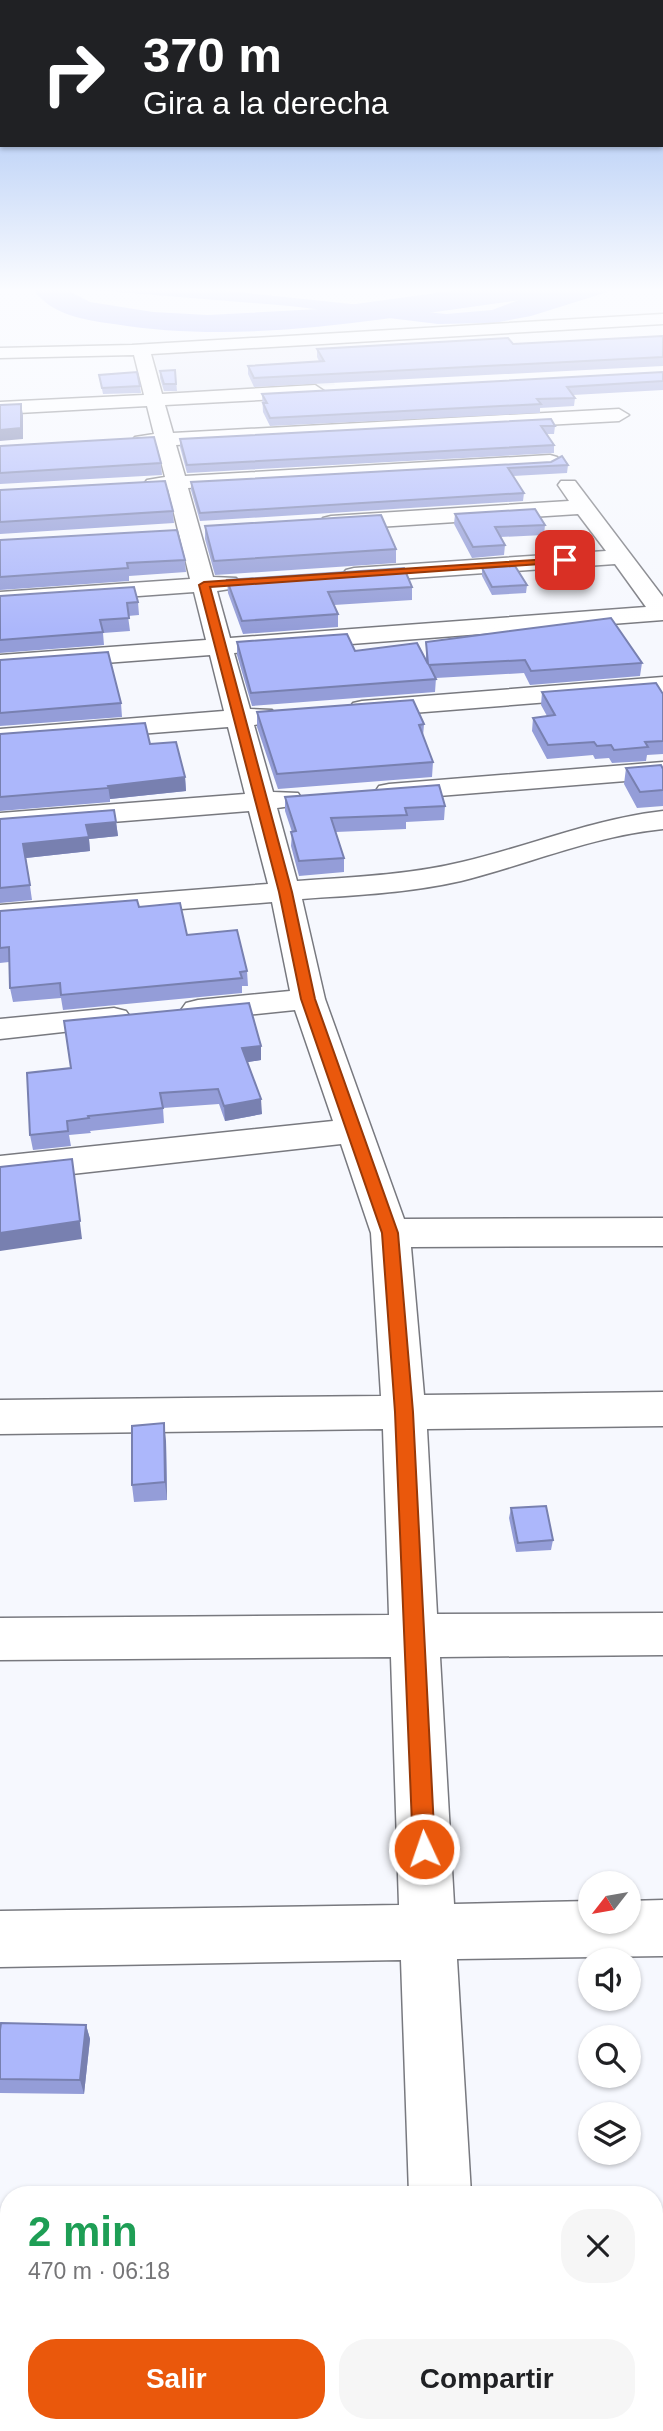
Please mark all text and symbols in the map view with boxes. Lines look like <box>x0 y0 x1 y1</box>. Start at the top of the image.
icon: right <box>28 28 119 119</box>
text: 370 m <box>143 28 282 82</box>
text: Gira a la derecha <box>143 85 388 121</box>
pin <box>535 530 595 590</box>
icon: arrive <box>546 541 584 579</box>
position arrow <box>387 1812 461 1886</box>
north arrow <box>578 1871 640 1934</box>
map controls <box>578 1871 641 2165</box>
button: sound <box>578 1948 641 2011</box>
button: search <box>578 2025 641 2088</box>
button: layers <box>578 2102 641 2165</box>
text: 2 min <box>28 2208 138 2255</box>
button: close <box>561 2209 635 2283</box>
text: 470 m · 06:18 <box>28 2258 170 2284</box>
button: Salir <box>28 2339 325 2419</box>
button: Compartir <box>339 2339 635 2419</box>

